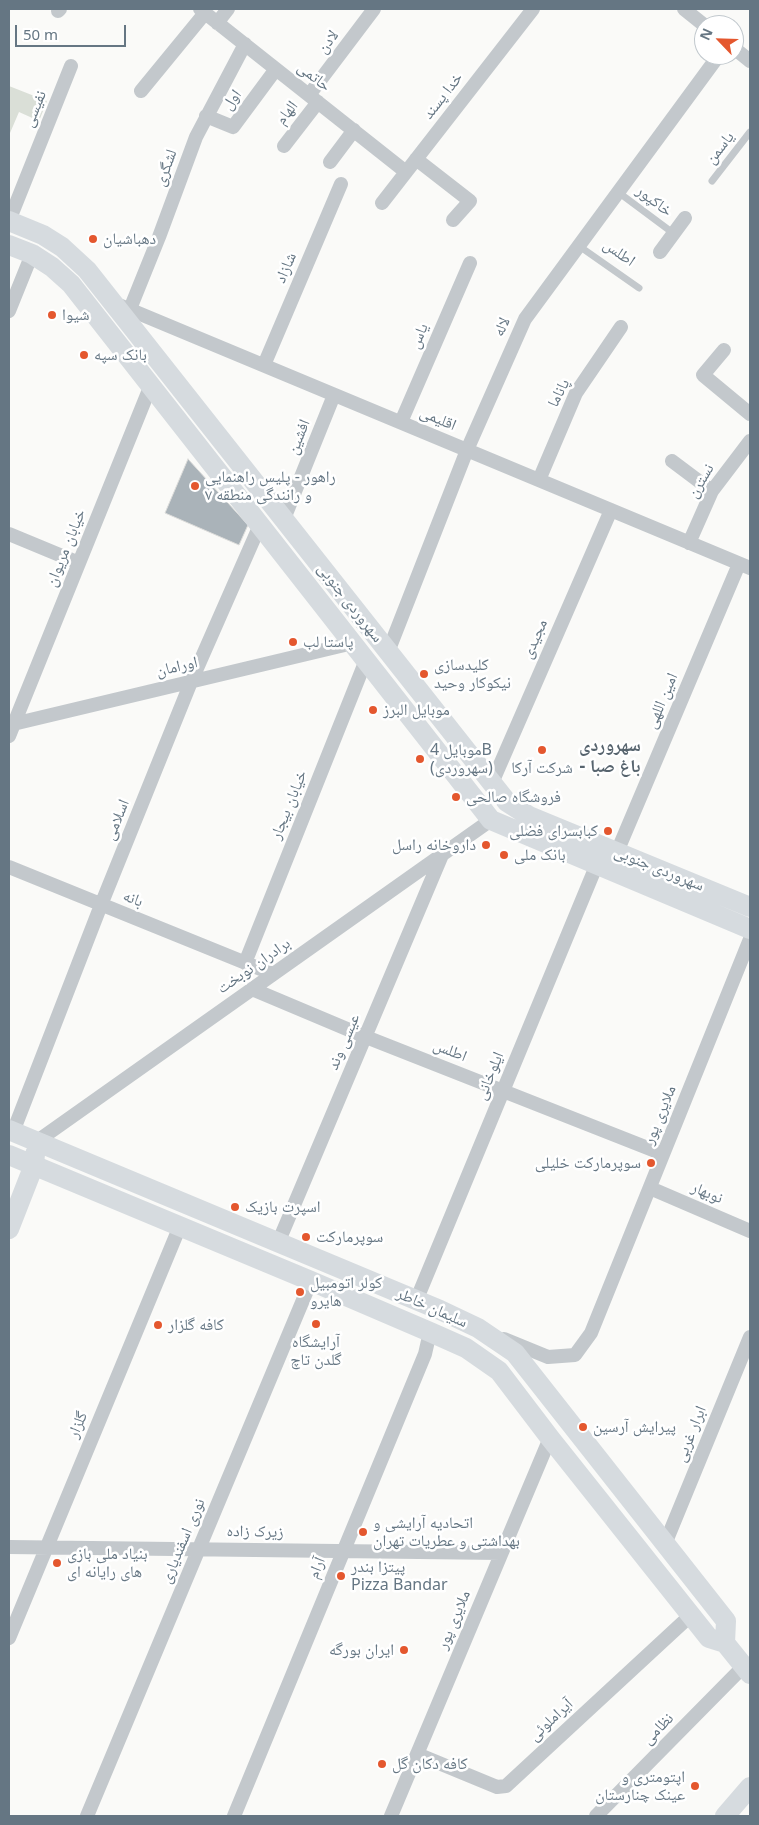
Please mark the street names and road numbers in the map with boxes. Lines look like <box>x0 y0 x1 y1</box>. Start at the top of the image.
street label: لادن <box>313 27 343 57</box>
street label: حاتمی <box>293 58 335 96</box>
street label: خدا پسند <box>419 69 467 123</box>
street label: اول <box>218 86 246 114</box>
street label: نفیسی <box>19 88 51 130</box>
street label: الهام <box>272 97 302 129</box>
street label: یاسمن <box>701 128 739 168</box>
street label: لشگری <box>151 147 181 189</box>
street label: خاکپور <box>632 181 676 221</box>
street label: اطلس <box>599 235 639 271</box>
street label: شازاد <box>271 250 301 286</box>
street label: لاله <box>489 314 515 340</box>
street label: یاس <box>405 320 433 352</box>
street label: پاناما <box>544 376 574 410</box>
street label: اقلیمی <box>417 403 459 435</box>
street label: افشین <box>283 417 315 457</box>
street label: نسترن <box>683 460 719 502</box>
street label: خیابان مریوان <box>42 506 90 590</box>
street label: سهروردی جنوبی <box>313 560 387 646</box>
street label: مجیدی <box>518 616 552 662</box>
street label: اورامان <box>154 653 200 681</box>
street label: امین اللهی <box>642 670 682 732</box>
street label: خیابان بیجار <box>266 768 312 842</box>
street label: اسلامی <box>100 797 134 843</box>
street label: سهروردی جنوبی <box>611 842 707 896</box>
street label: بانه <box>120 886 146 912</box>
street label: برادران نوبخت <box>214 934 294 998</box>
street label: عیسی وند <box>324 1011 364 1073</box>
street label: اطلس <box>430 1036 470 1066</box>
street label: ایلوخانی <box>472 1049 508 1103</box>
street label: ملایری پور <box>639 1083 681 1147</box>
street label: نوبهار <box>688 1178 726 1208</box>
street label: سلیمان خاطر <box>394 1284 470 1332</box>
street label: ابرار غربی <box>671 1403 711 1465</box>
street label: گلزار <box>64 1409 92 1441</box>
street label: نوری اسفندیاری <box>156 1496 210 1586</box>
street label: زیرک زاده <box>226 1522 284 1542</box>
street label: آرام <box>304 1554 330 1582</box>
street label: ملایری پور <box>433 1588 475 1652</box>
street label: آیراملوئی <box>525 1695 577 1745</box>
street label: نظامی <box>638 1709 678 1749</box>

